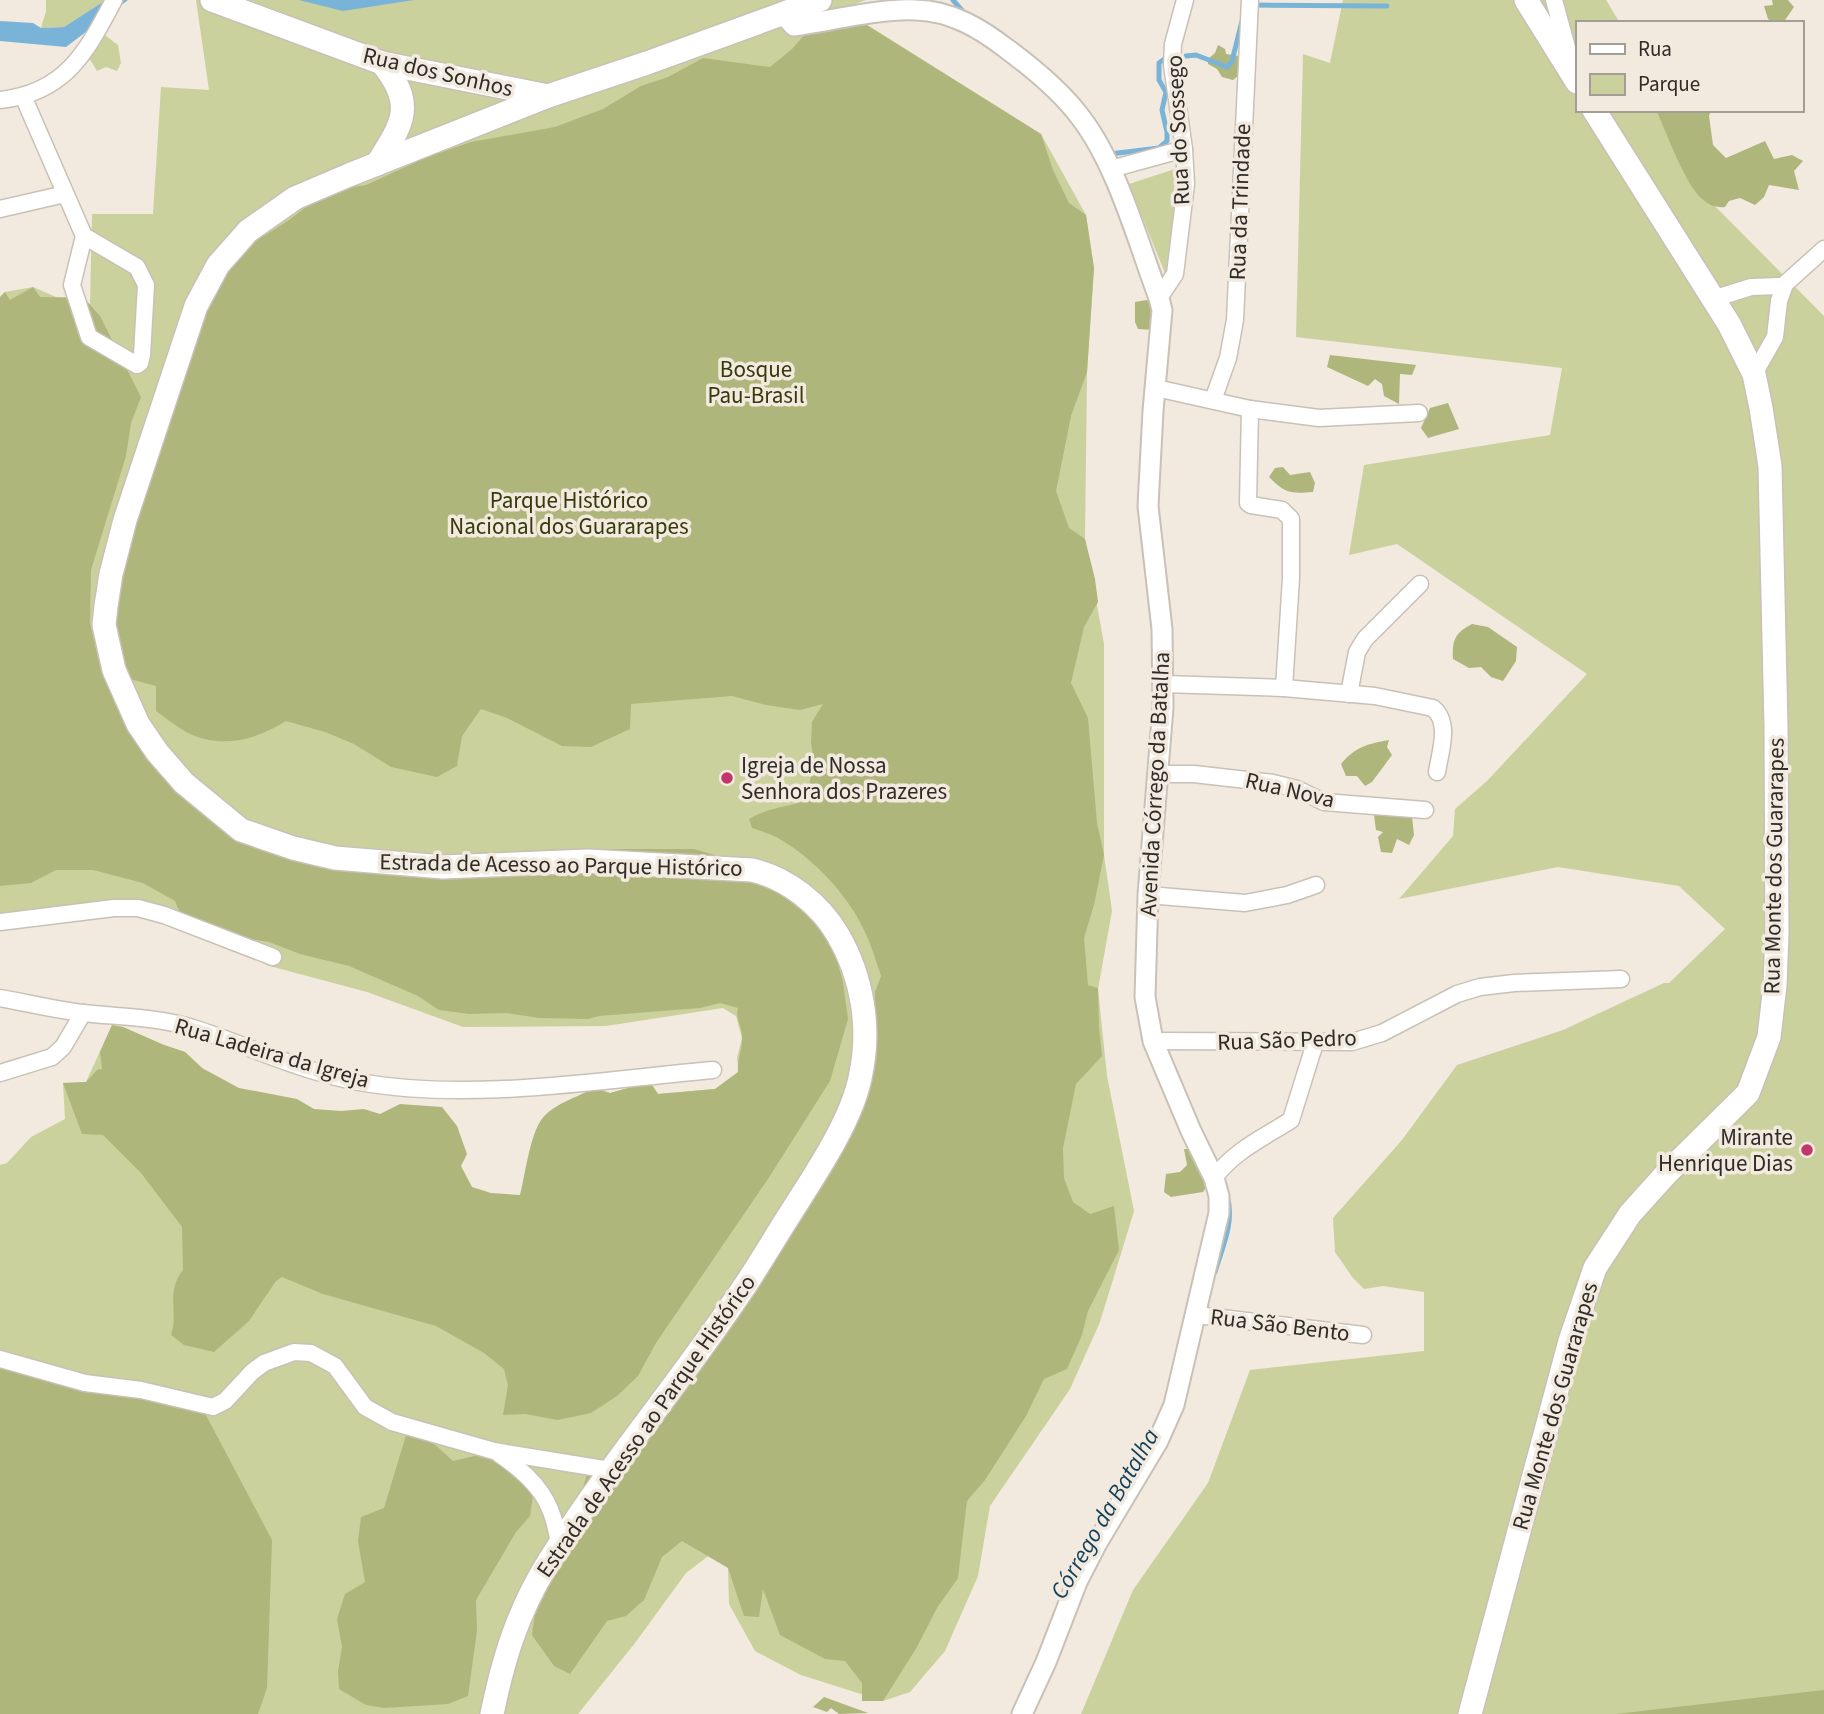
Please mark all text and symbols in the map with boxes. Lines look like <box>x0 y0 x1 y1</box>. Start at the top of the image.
legend <box>1576 21 1803 112</box>
text: Rua <box>1638 34 1672 64</box>
street label: Rua dos Sonhos <box>360 39 516 105</box>
street label: Rua do Sossego <box>1158 54 1198 206</box>
text: Parque <box>1638 69 1700 99</box>
street label: Rua da Trindade <box>1221 123 1259 281</box>
park label: Bosque Pau-Brasil <box>707 353 805 412</box>
park label: Parque Histórico Nacional dos Guararapes <box>449 484 689 543</box>
street label: Avenida Córrego da Batalha <box>1132 651 1178 917</box>
street label: Rua Monte dos Guararapes <box>1755 737 1793 995</box>
place label: Igreja de Nossa Senhora dos Prazeres <box>741 749 947 808</box>
street label: Rua Nova <box>1242 764 1338 816</box>
marker: Igreja de Nossa Senhora dos Prazeres <box>719 770 735 786</box>
street label: Estrada de Acesso ao Parque Histórico <box>379 845 743 885</box>
street label: Rua Ladeira da Igreja <box>171 1009 373 1097</box>
street label: Rua São Pedro <box>1217 1021 1357 1059</box>
place label: Mirante Henrique Dias <box>1658 1121 1793 1180</box>
marker: Mirante Henrique Dias <box>1799 1142 1815 1158</box>
street label: Estrada de Acesso ao Parque Histórico <box>528 1268 764 1584</box>
street label: Rua Monte dos Guararapes <box>1504 1278 1606 1534</box>
street label: Rua São Bento <box>1208 1300 1352 1350</box>
water label: Córrego da Batalha <box>1042 1422 1168 1606</box>

